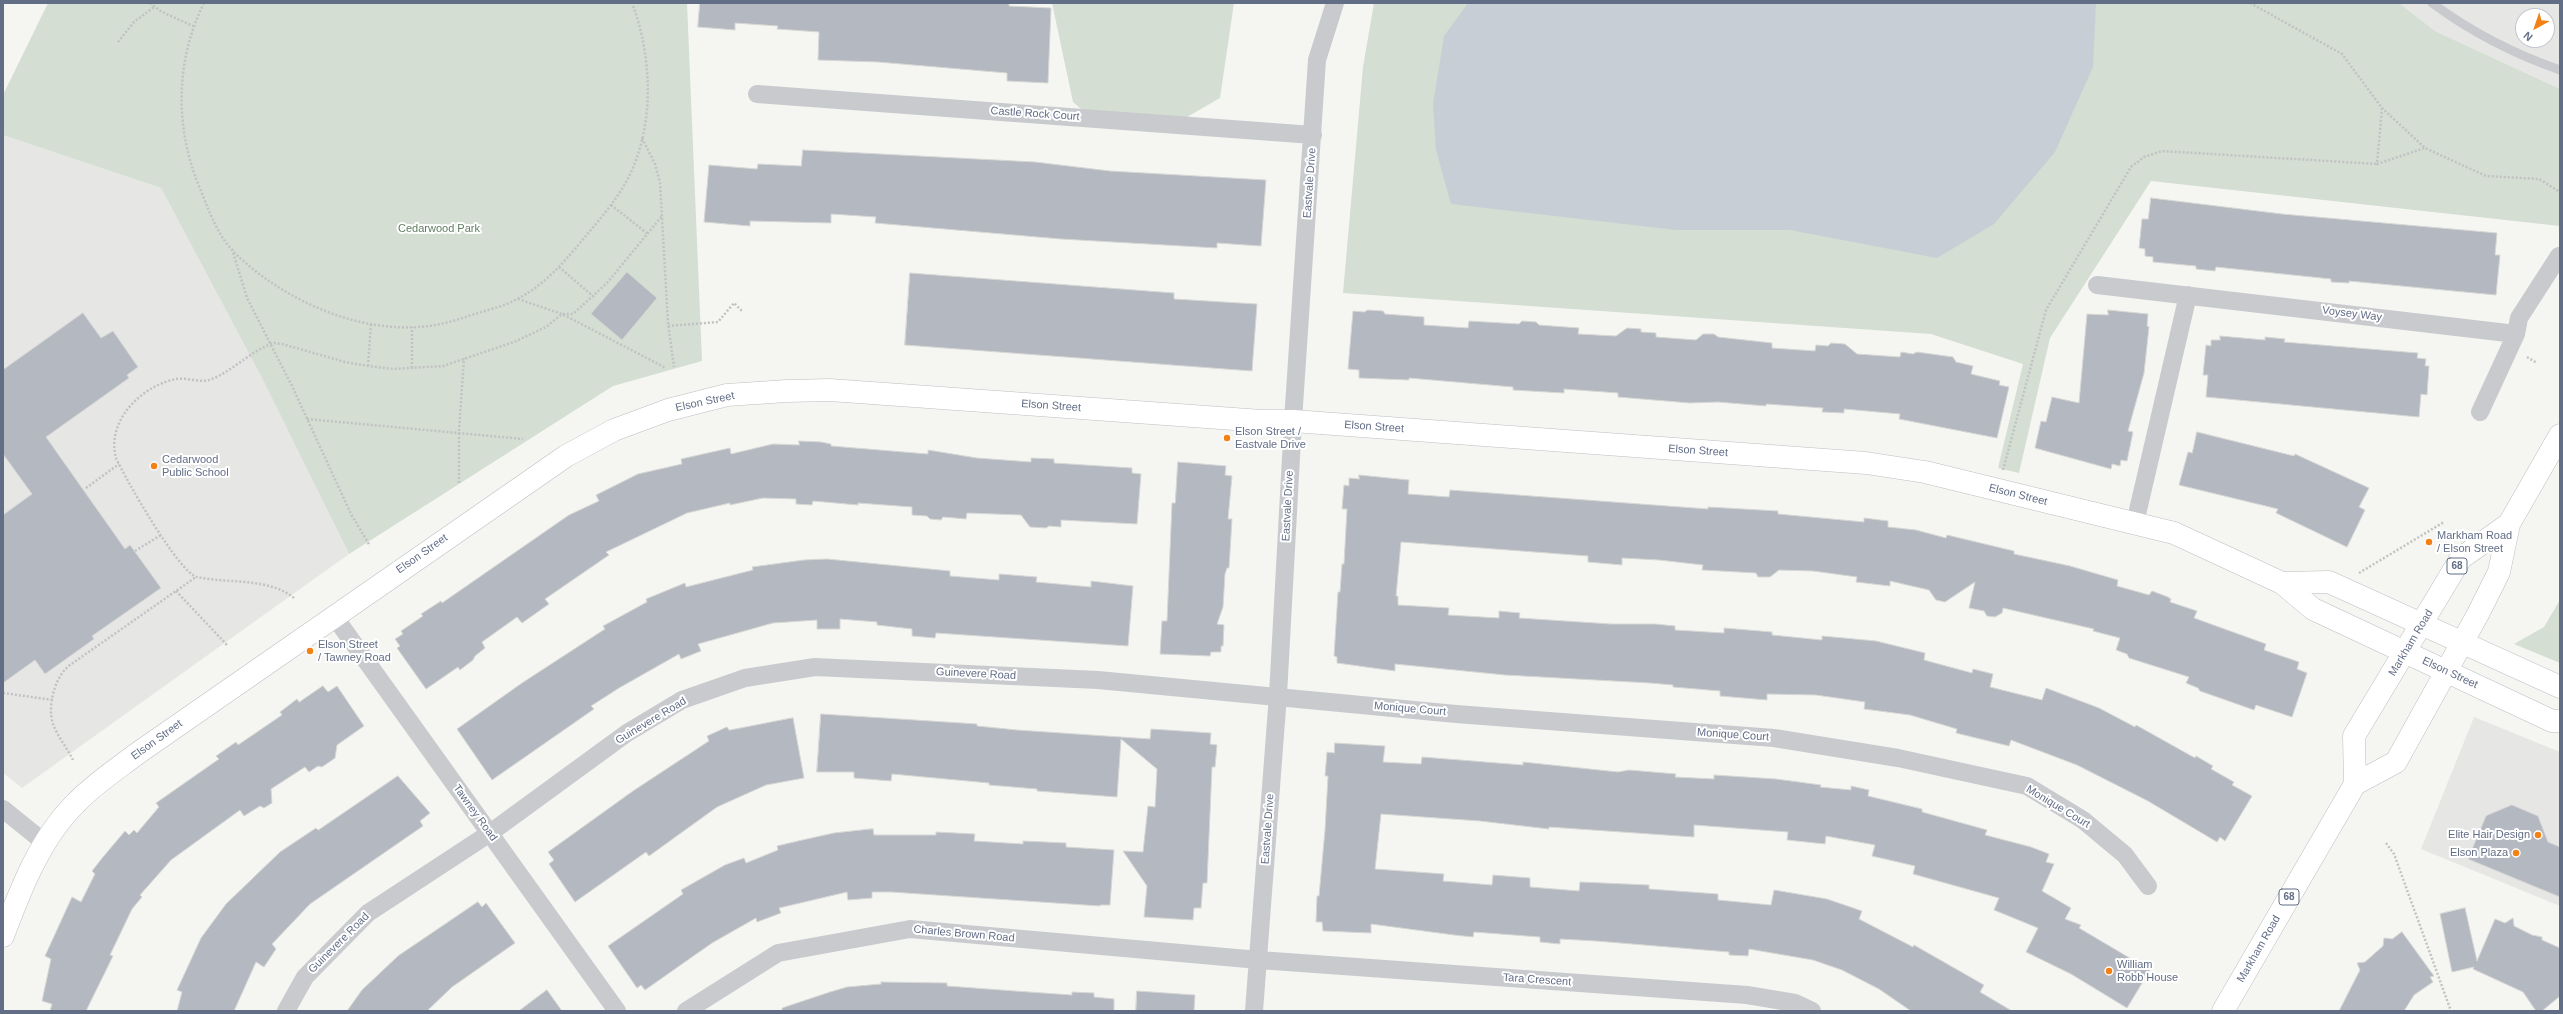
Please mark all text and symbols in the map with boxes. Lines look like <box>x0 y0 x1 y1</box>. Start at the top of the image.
north arrow <box>2515 8 2555 48</box>
text: N <box>2521 29 2535 44</box>
street label: Castle Rock Court <box>990 104 1080 124</box>
street label: Eastvale Drive <box>1301 147 1319 219</box>
park label: Cedarwood Park <box>398 222 480 236</box>
street label: Voysey Way <box>2321 304 2383 324</box>
street label: Elson Street <box>674 389 736 415</box>
street label: Elson Street <box>1021 397 1081 415</box>
street label: Elson Street <box>1344 418 1404 436</box>
place label: Elson Street / Eastvale Drive <box>1235 425 1306 451</box>
marker: Elson Street / Eastvale Drive <box>1222 433 1232 443</box>
street label: Elson Street <box>1668 442 1728 460</box>
place label: Cedarwood Public School <box>162 453 229 479</box>
marker: Cedarwood Public School <box>149 461 159 471</box>
street label: Eastvale Drive <box>1280 470 1296 542</box>
street label: Elson Street <box>1987 481 2049 509</box>
place label: Markham Road / Elson Street <box>2437 529 2512 555</box>
street label: Elson Street <box>394 531 450 577</box>
marker: Markham Road / Elson Street <box>2424 537 2434 547</box>
road number: 68 <box>2447 558 2467 574</box>
street label: Markham Road <box>2386 607 2436 679</box>
place label: Elson Street / Tawney Road <box>318 638 391 664</box>
marker: Elson Street / Tawney Road <box>305 646 315 656</box>
street label: Elson Street <box>2420 654 2480 692</box>
street label: Guinevere Road <box>936 665 1016 683</box>
street label: Guinevere Road <box>613 695 689 747</box>
street label: Monique Court <box>1373 699 1447 719</box>
street label: Elson Street <box>129 717 185 763</box>
street label: Monique Court <box>1697 726 1769 744</box>
street label: Tawney Road <box>450 782 500 844</box>
street label: Monique Court <box>2024 783 2092 831</box>
street label: Eastvale Drive <box>1259 793 1277 865</box>
place label: Elite Hair Design <box>2448 828 2530 842</box>
marker: Elite Hair Design <box>2533 830 2543 840</box>
place label: Elson Plaza <box>2450 846 2508 860</box>
marker: Elson Plaza <box>2511 848 2521 858</box>
road number: 68 <box>2279 889 2299 905</box>
street label: Guinevere Road <box>306 910 372 976</box>
street label: Markham Road <box>2234 913 2284 985</box>
street label: Charles Brown Road <box>913 923 1015 945</box>
place label: William Robb House <box>2117 958 2178 984</box>
marker: William Robb House <box>2104 966 2114 976</box>
street label: Tara Crescent <box>1502 971 1572 989</box>

